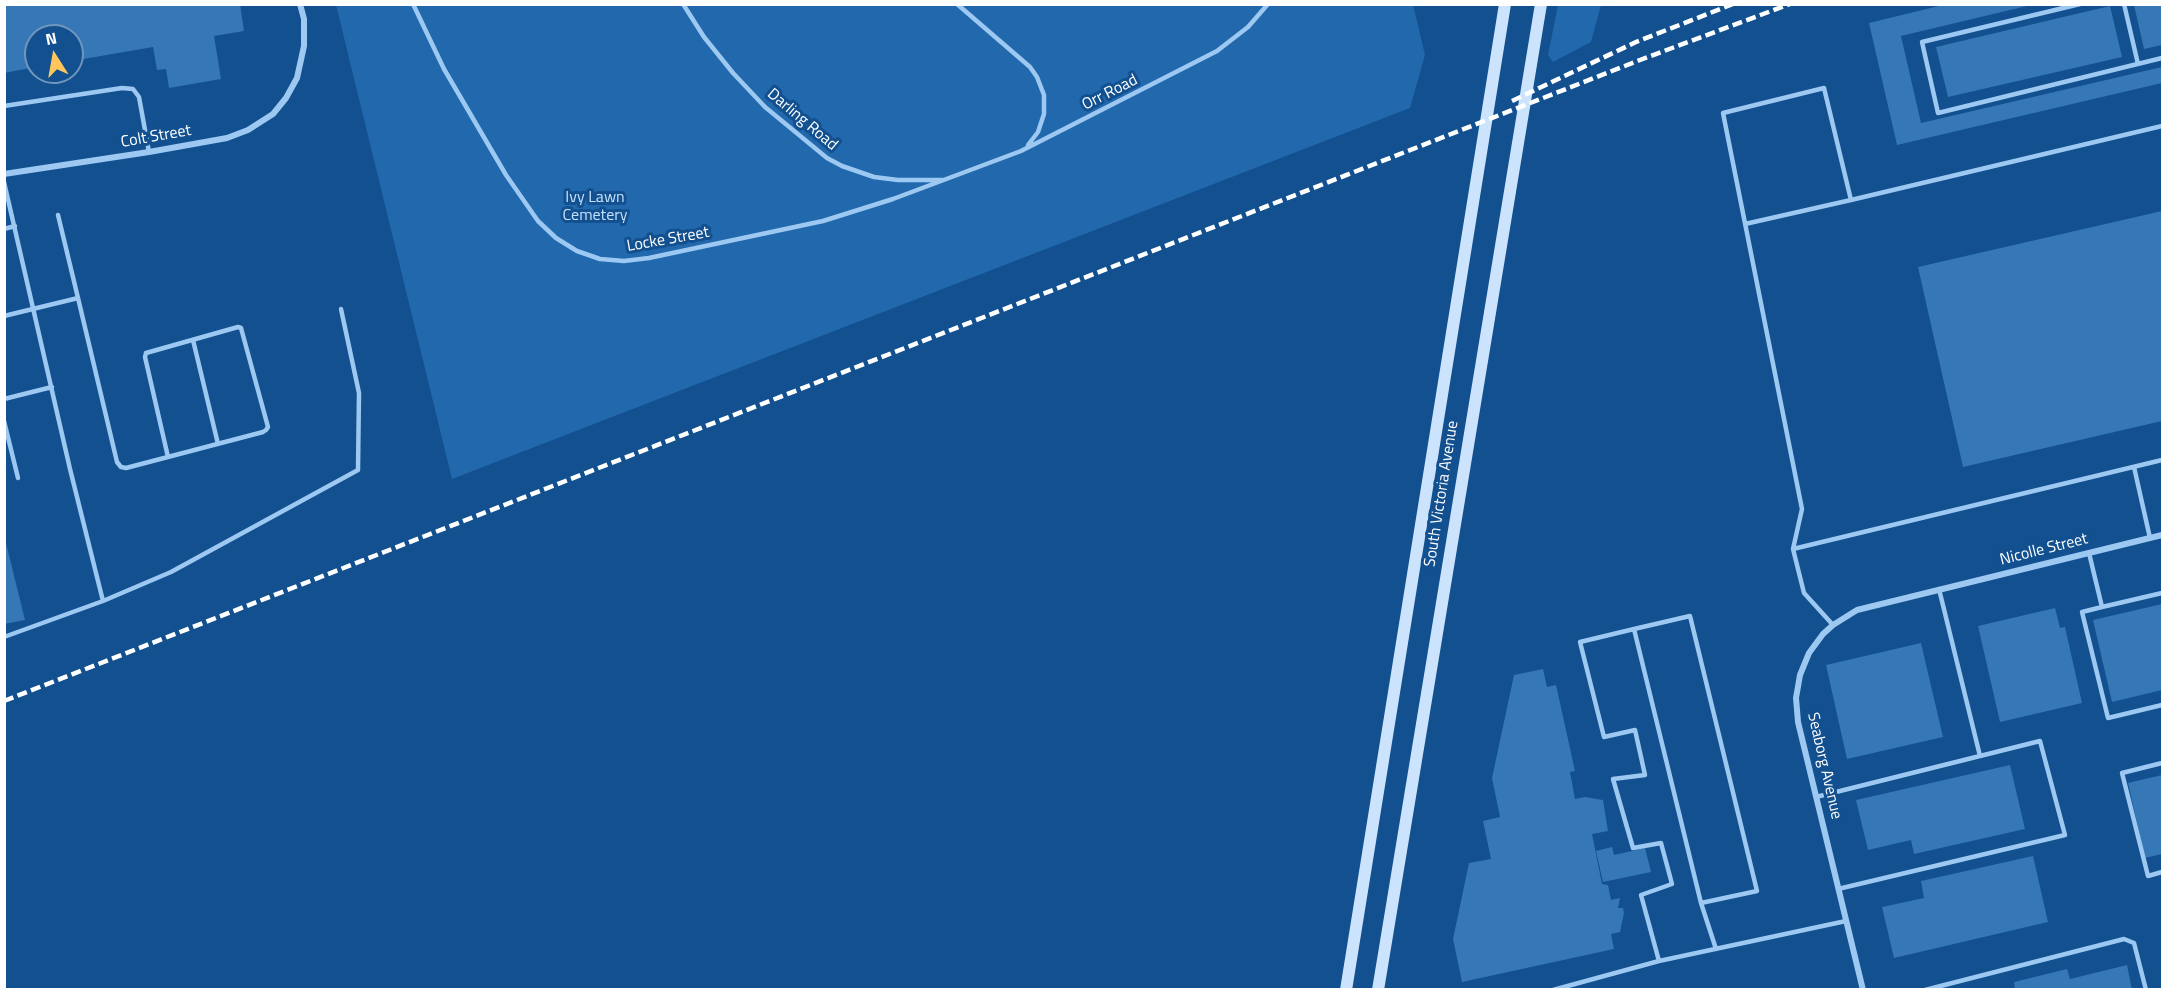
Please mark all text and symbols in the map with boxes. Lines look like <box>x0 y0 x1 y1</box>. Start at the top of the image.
north arrow <box>24 24 84 84</box>
text: N <box>43 25 59 51</box>
street label: Orr Road <box>1079 71 1141 115</box>
street label: Darling Road <box>763 85 841 155</box>
street label: Colt Street <box>119 121 193 153</box>
park label: Ivy Lawn Cemetery <box>563 188 627 226</box>
street label: Locke Street <box>625 223 711 257</box>
street label: South Victoria Avenue <box>1421 419 1463 569</box>
street label: Nicolle Street <box>1998 530 2090 570</box>
street label: Seaborg Avenue <box>1802 711 1846 821</box>

